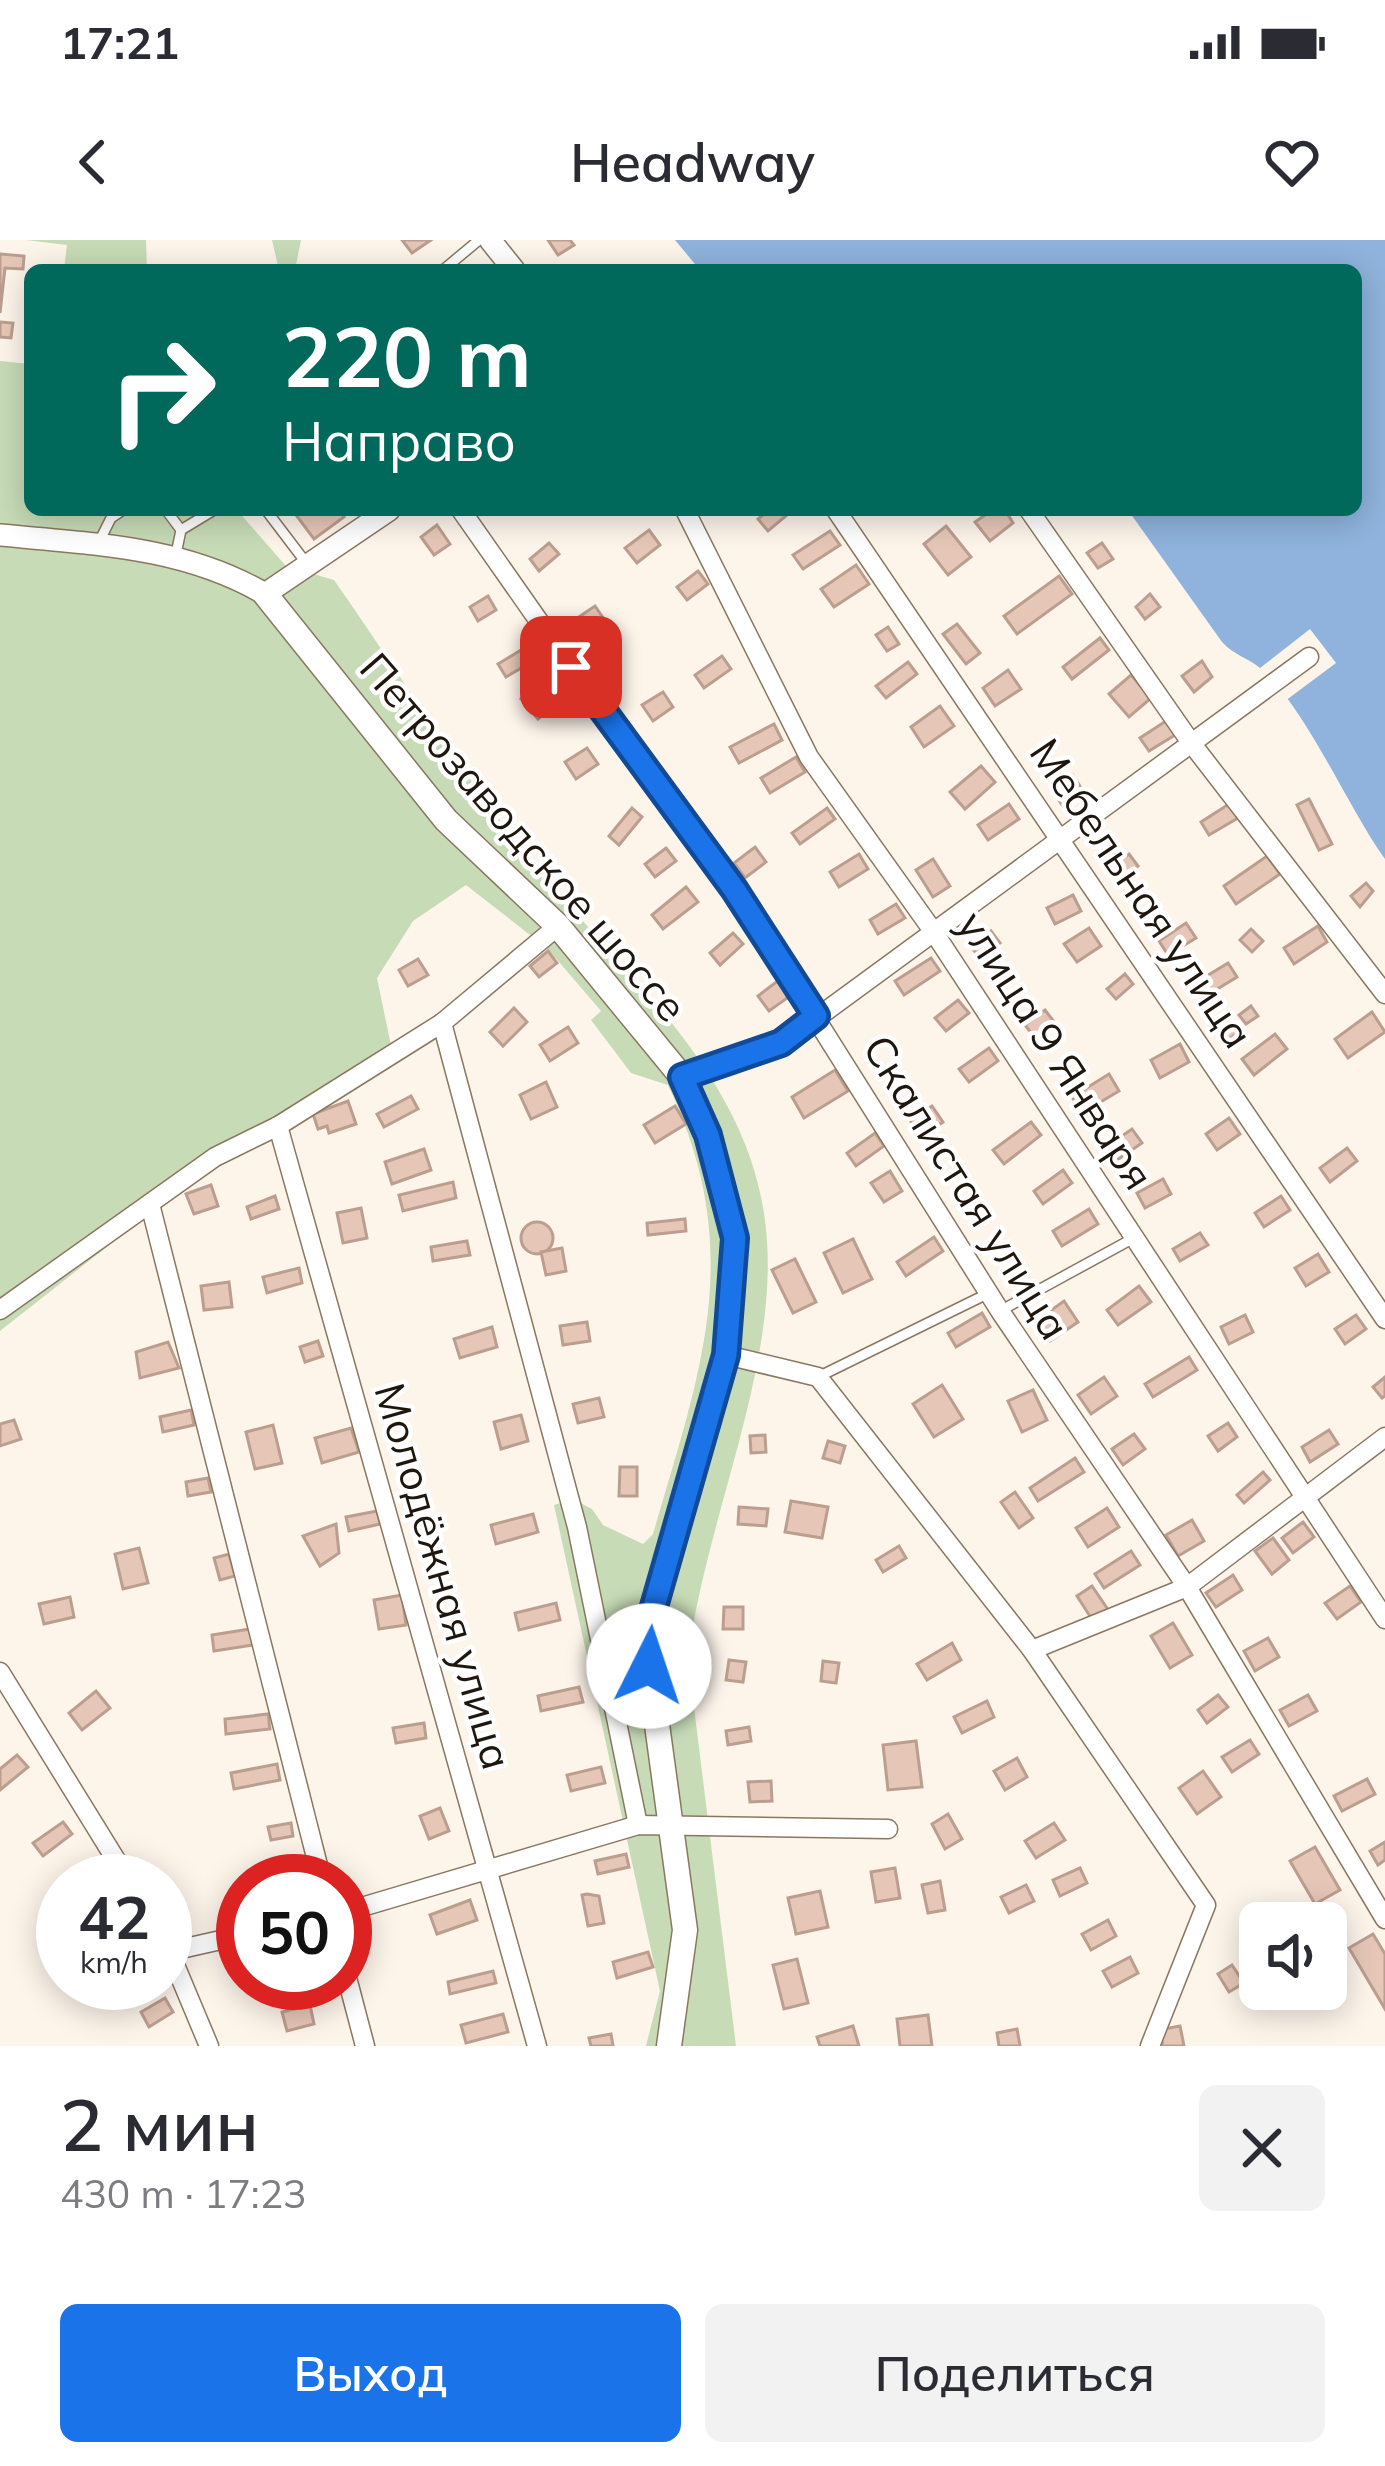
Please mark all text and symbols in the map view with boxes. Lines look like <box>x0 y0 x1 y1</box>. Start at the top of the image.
text: 17:21 <box>60 14 179 70</box>
text: Headway <box>570 128 815 196</box>
icon: back <box>60 129 126 195</box>
icon: heart <box>1259 129 1325 195</box>
text: 220 m <box>282 303 532 408</box>
icon: right <box>84 312 240 468</box>
text: Направо <box>282 407 516 475</box>
pin <box>520 616 622 718</box>
icon: arrive <box>538 634 604 700</box>
street label: Петрозаводское шоссе <box>349 642 699 1032</box>
street label: Мебельная улица <box>1019 728 1265 1058</box>
street label: улица 9 Января <box>946 901 1166 1199</box>
street label: Скалистая улица <box>852 1025 1082 1349</box>
street label: Молодёжная улица <box>364 1377 524 1775</box>
position arrow <box>586 1603 712 1729</box>
speed limit sign: 50 <box>216 1854 372 2010</box>
text: 42 <box>78 1879 150 1954</box>
map controls <box>1239 1902 1347 2010</box>
button: sound <box>1239 1902 1347 2010</box>
text: km/h <box>80 1943 148 1981</box>
text: 2 мин <box>60 2079 259 2169</box>
button: close <box>1199 2085 1325 2211</box>
text: 430 m · 17:23 <box>60 2169 306 2218</box>
button: Выход <box>60 2304 681 2442</box>
button: Поделиться <box>705 2304 1325 2442</box>

